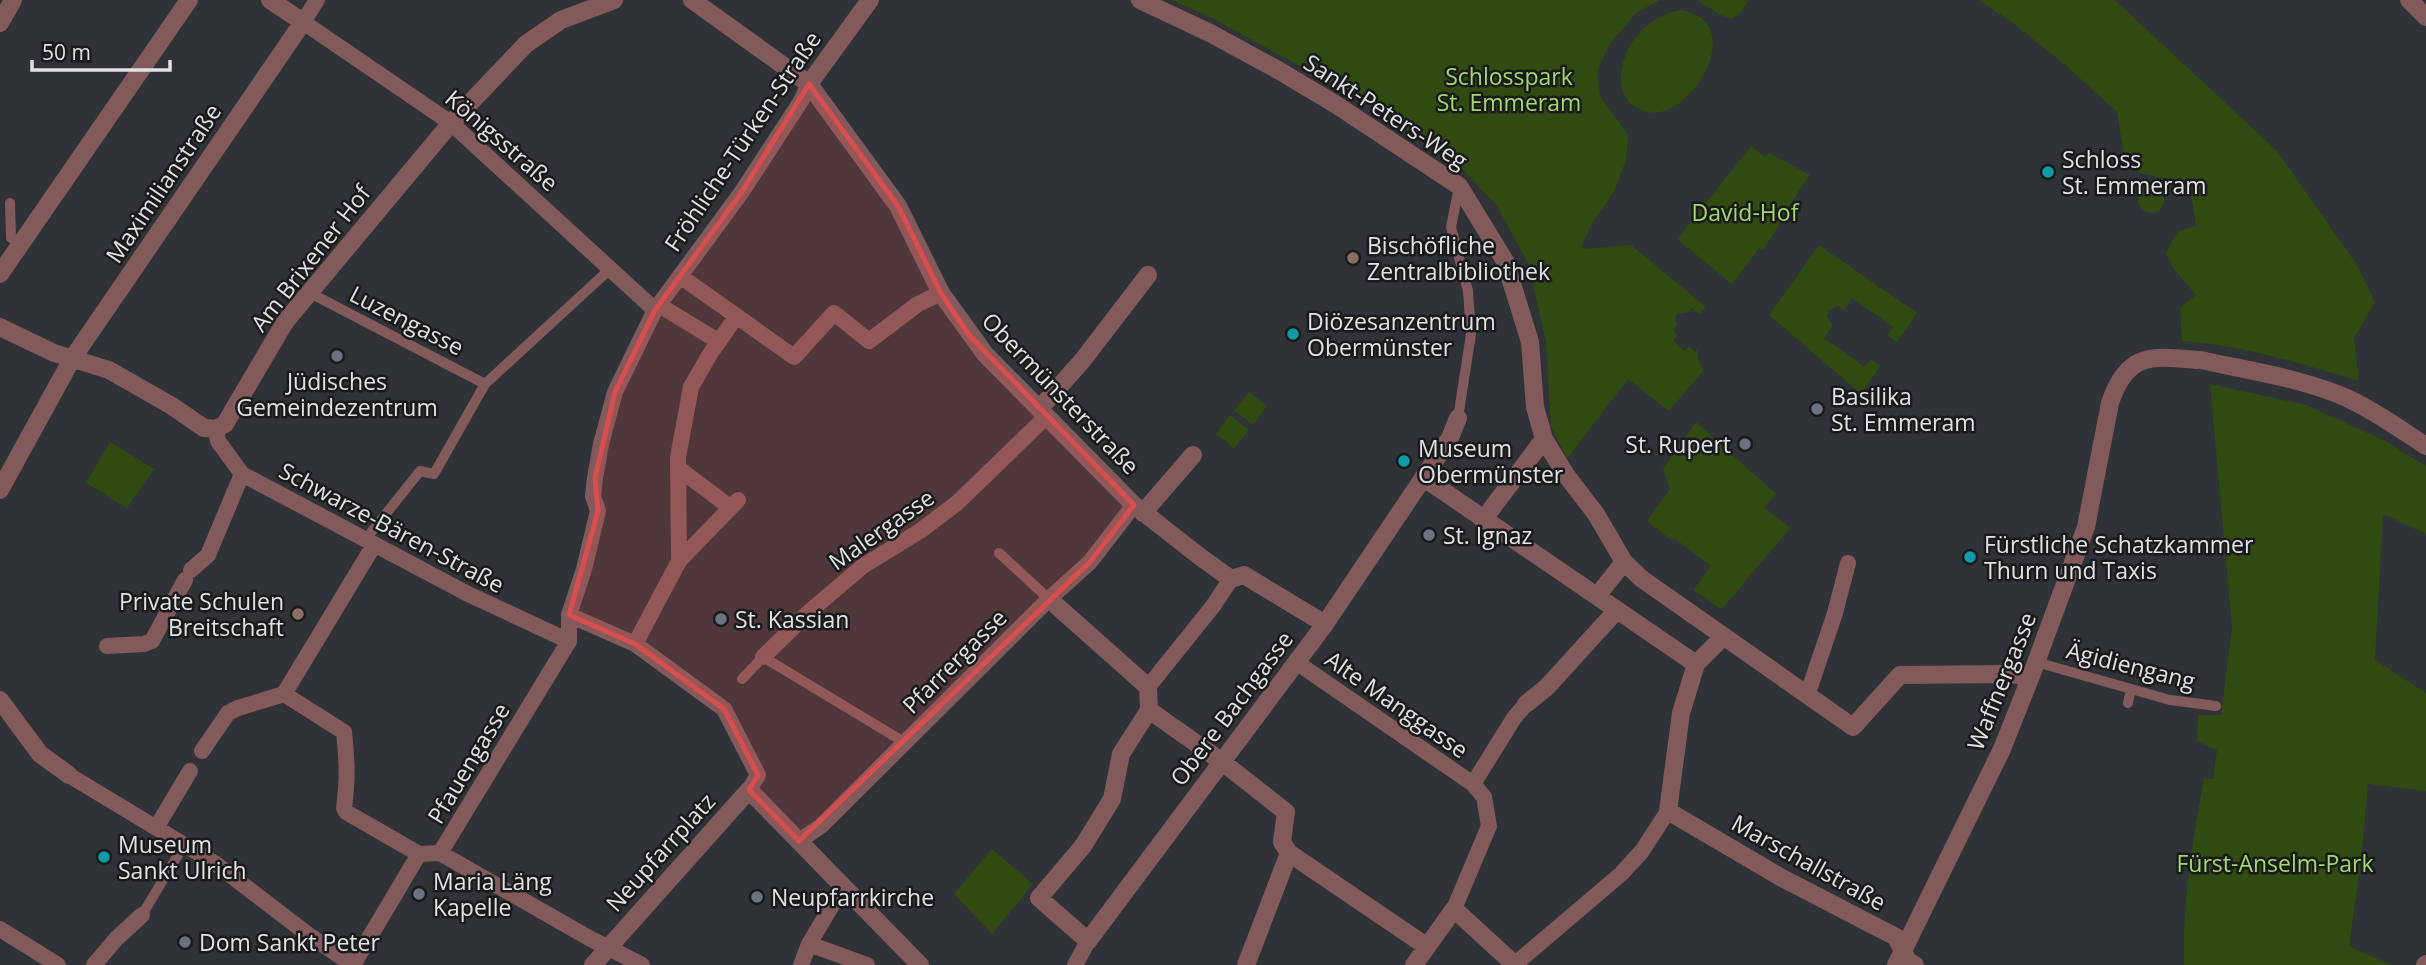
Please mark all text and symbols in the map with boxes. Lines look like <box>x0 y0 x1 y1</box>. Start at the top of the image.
street label: Fröhliche-Türken-Straße <box>656 25 828 257</box>
scale bar <box>32 28 170 72</box>
text: 50 m <box>42 38 91 66</box>
street label: Sankt-Peters-Weg <box>1298 46 1475 176</box>
park label: Schlosspark St. Emmeram <box>1437 60 1581 118</box>
street label: Königsstraße <box>439 82 565 198</box>
street label: Maximilianstraße <box>98 97 228 269</box>
place label: Schloss St. Emmeram <box>2062 143 2207 201</box>
marker: Schloss St. Emmeram <box>2040 164 2056 180</box>
street label: Am Brixener Hof <box>243 177 378 338</box>
park label: David-Hof <box>1692 196 1800 228</box>
place label: Bischöfliche Zentralbibliothek <box>1367 229 1550 287</box>
marker: Bischöfliche Zentralbibliothek <box>1345 250 1361 266</box>
street label: Luzengasse <box>344 278 470 362</box>
street label: Obermünsterstraße <box>975 305 1147 481</box>
place label: Diözesanzentrum Obermünster <box>1307 305 1496 363</box>
marker: Diözesanzentrum Obermünster <box>1285 326 1301 342</box>
marker: Jüdisches Gemeindezentrum <box>329 348 345 364</box>
place label: Jüdisches Gemeindezentrum <box>236 365 438 423</box>
place label: Basilika St. Emmeram <box>1831 380 1976 438</box>
marker: Basilika St. Emmeram <box>1809 401 1825 417</box>
place label: St. Rupert <box>1625 428 1731 460</box>
place label: Museum Obermünster <box>1418 432 1564 490</box>
marker: St. Rupert <box>1737 436 1753 452</box>
marker: Museum Obermünster <box>1396 453 1412 469</box>
street label: Schwarze-Bären-Straße <box>274 454 510 600</box>
street label: Malergasse <box>822 481 940 577</box>
place label: St. Ignaz <box>1443 519 1532 551</box>
marker: St. Ignaz <box>1421 527 1437 543</box>
place label: Fürstliche Schatzkammer Thurn und Taxis <box>1984 528 2254 586</box>
marker: Fürstliche Schatzkammer Thurn und Taxis <box>1962 549 1978 565</box>
place label: Private Schulen Breitschaft <box>119 585 284 643</box>
street label: Pfarrergasse <box>895 602 1013 720</box>
place label: St. Kassian <box>735 603 849 635</box>
marker: Private Schulen Breitschaft <box>290 606 306 622</box>
street label: Waffnergasse <box>1959 607 2043 755</box>
marker: St. Kassian <box>713 611 729 627</box>
street label: Obere Bachgasse <box>1162 624 1300 792</box>
street label: Ägidiengang <box>2063 634 2199 697</box>
street label: Alte Manggasse <box>1319 643 1475 765</box>
street label: Pfauengasse <box>419 697 517 829</box>
street label: Neupfarrplatz <box>598 786 722 918</box>
street label: Marschallstraße <box>1726 806 1892 918</box>
place label: Museum Sankt Ulrich <box>118 828 247 886</box>
park label: Fürst-Anselm-Park <box>2176 847 2374 879</box>
marker: Museum Sankt Ulrich <box>96 849 112 865</box>
place label: Maria Läng Kapelle <box>433 865 552 923</box>
place label: Neupfarrkirche <box>771 881 934 913</box>
marker: Maria Läng Kapelle <box>411 886 427 902</box>
marker: Neupfarrkirche <box>749 889 765 905</box>
place label: Dom Sankt Peter <box>199 926 380 958</box>
marker: Dom Sankt Peter <box>177 934 193 950</box>

